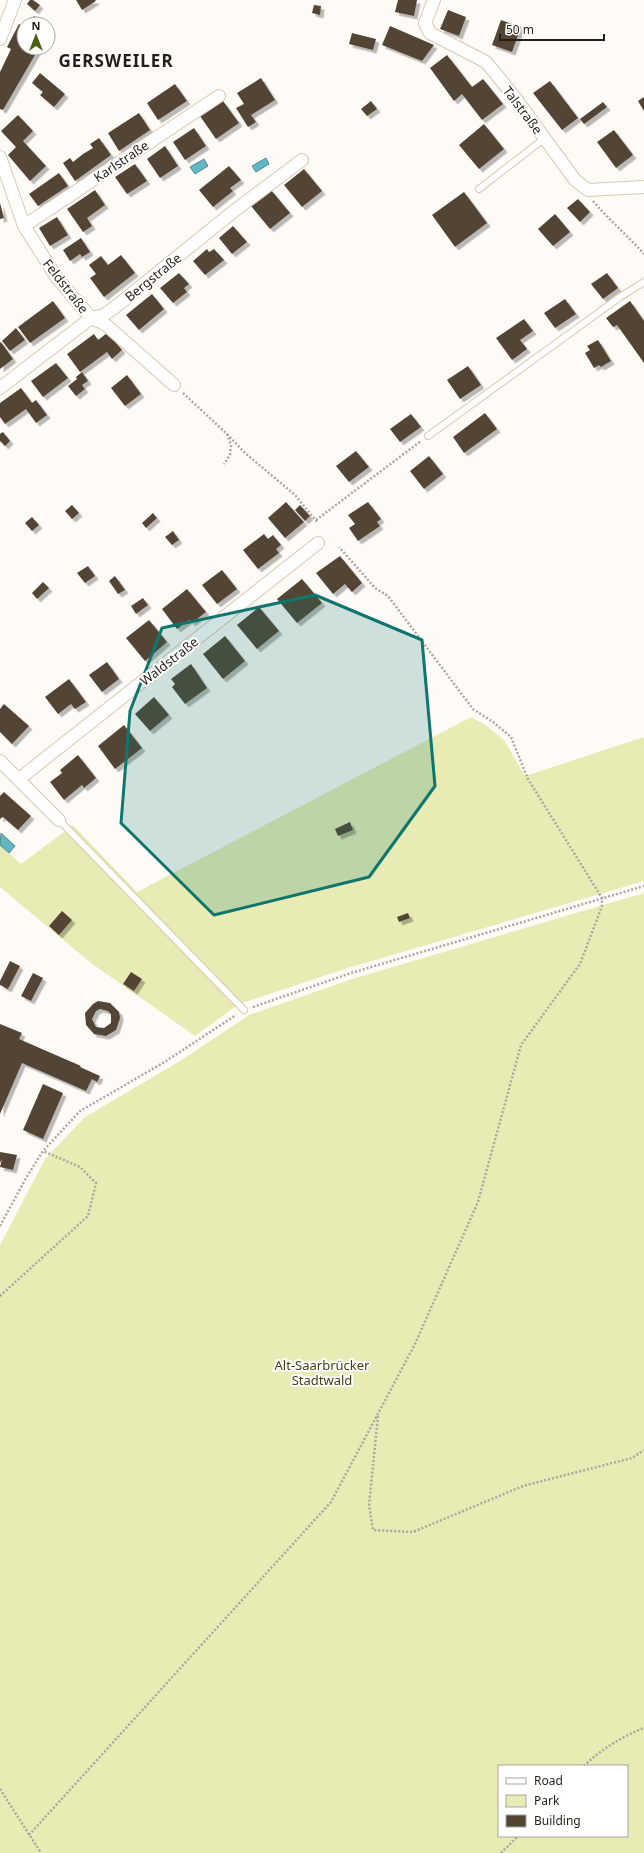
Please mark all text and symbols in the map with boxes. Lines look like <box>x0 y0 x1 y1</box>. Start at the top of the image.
north arrow <box>16 16 56 56</box>
scale bar <box>500 16 604 42</box>
text: N <box>32 18 40 33</box>
text: 50 m <box>506 21 534 38</box>
district label: GERSWEILER <box>58 49 174 72</box>
street label: Talstraße <box>499 82 547 138</box>
street label: Karlstraße <box>90 136 152 186</box>
street label: Bergstraße <box>121 249 185 305</box>
street label: Feldstraße <box>39 255 93 317</box>
street label: Waldstraße <box>136 633 202 689</box>
park label: Alt-Saarbrücker Stadtwald <box>275 1356 370 1389</box>
legend <box>498 1765 628 1837</box>
text: Road <box>534 1772 563 1789</box>
text: Park <box>534 1792 560 1809</box>
text: Building <box>534 1812 581 1829</box>

